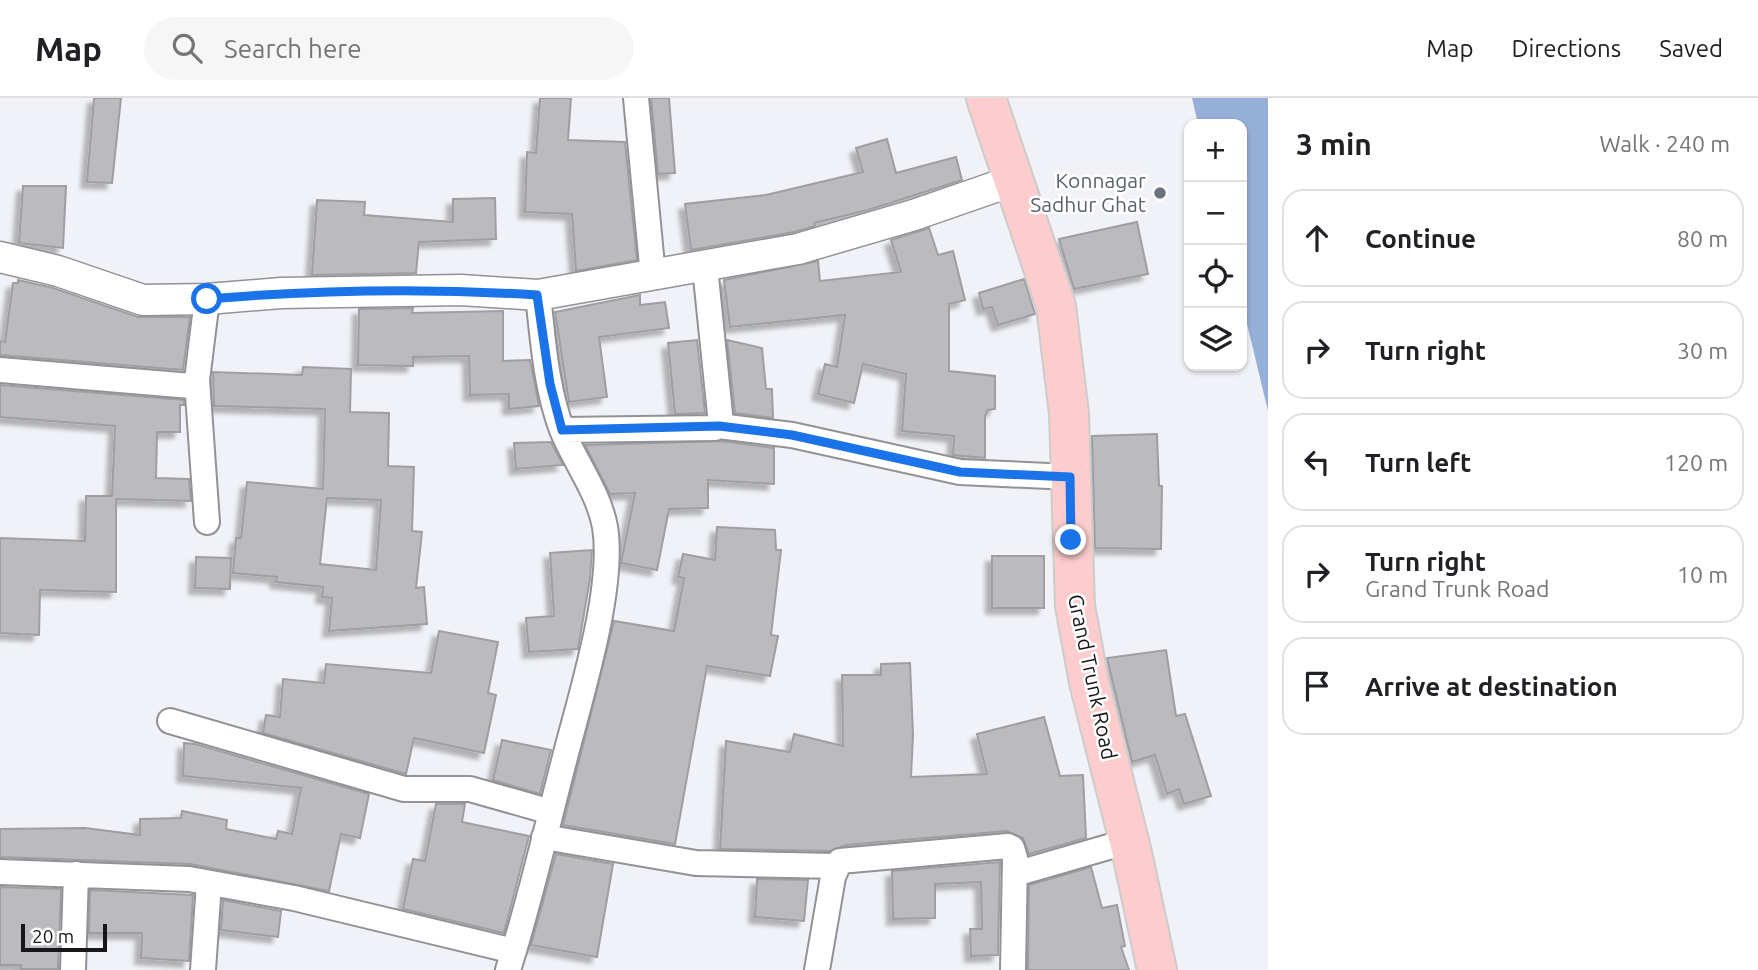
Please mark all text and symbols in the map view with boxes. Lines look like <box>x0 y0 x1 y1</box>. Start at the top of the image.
search box <box>144 17 634 80</box>
icon: search <box>168 29 206 67</box>
text: Map <box>35 30 102 67</box>
text: Search here <box>224 34 362 63</box>
text: Map <box>1426 35 1473 62</box>
text: Directions <box>1511 35 1621 62</box>
text: Saved <box>1659 35 1723 62</box>
map controls <box>1184 119 1247 371</box>
button: + <box>1184 119 1247 182</box>
text: 3 min <box>1296 127 1372 161</box>
text: Walk · 240 m <box>1599 131 1730 156</box>
place label: Konnagar Sadhur Ghat <box>1030 168 1146 216</box>
button: − <box>1184 182 1247 245</box>
marker: Konnagar Sadhur Ghat <box>1152 185 1168 201</box>
icon: ahead <box>1298 219 1336 257</box>
text: Continue <box>1365 224 1476 253</box>
text: 80 m <box>1677 226 1728 251</box>
button: locate <box>1184 245 1247 308</box>
route start <box>191 283 222 314</box>
button: layers <box>1184 308 1247 371</box>
icon: right <box>1298 331 1336 369</box>
text: Turn right <box>1365 336 1486 365</box>
text: 30 m <box>1677 338 1728 363</box>
icon: left <box>1298 443 1336 481</box>
text: Turn left <box>1365 448 1471 477</box>
text: 120 m <box>1664 450 1728 475</box>
route end <box>1055 524 1086 555</box>
text: Turn right <box>1365 547 1486 576</box>
icon: right <box>1298 555 1336 593</box>
text: 10 m <box>1677 562 1728 587</box>
text: Grand Trunk Road <box>1365 576 1550 601</box>
street label: Grand Trunk Road <box>1064 592 1122 762</box>
icon: arrive <box>1298 667 1336 705</box>
text: Arrive at destination <box>1365 672 1618 701</box>
scale bar <box>21 921 107 953</box>
text: 20 m <box>32 925 74 947</box>

